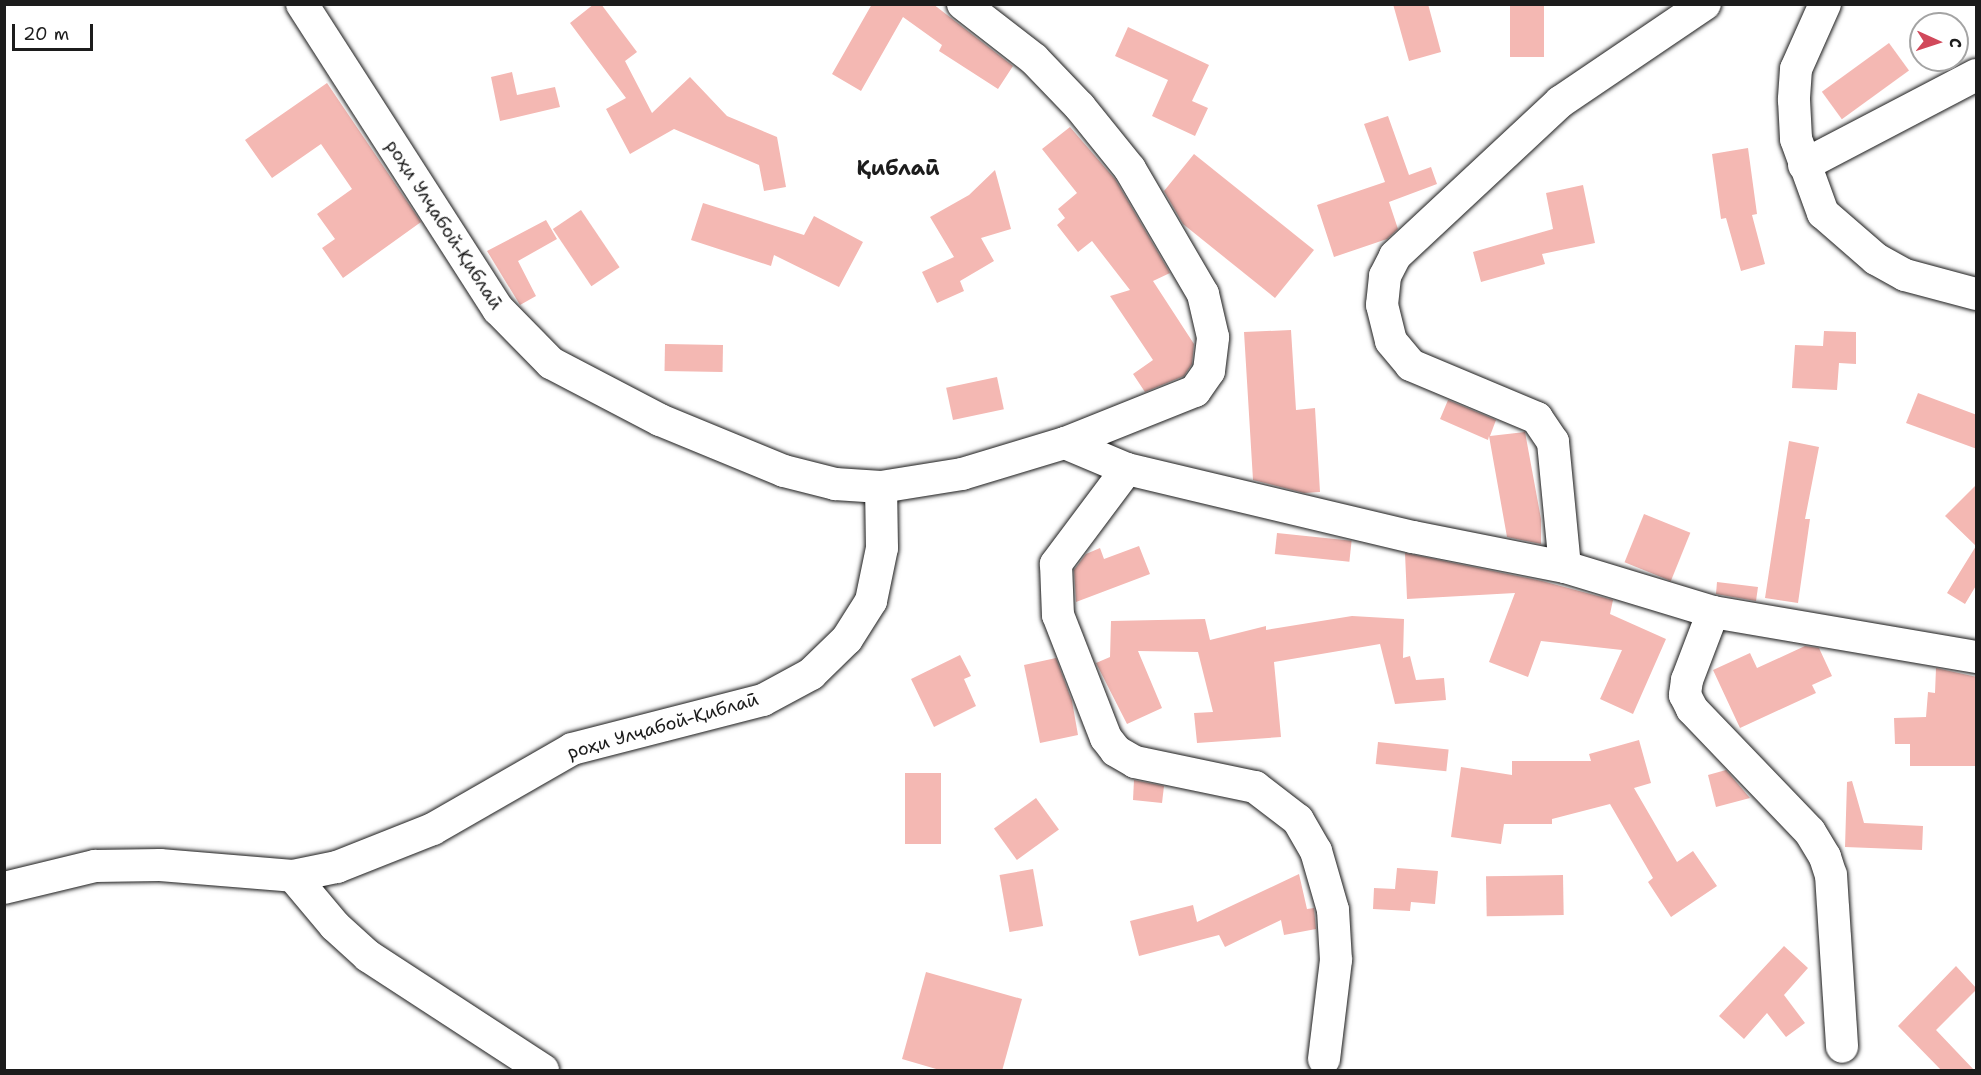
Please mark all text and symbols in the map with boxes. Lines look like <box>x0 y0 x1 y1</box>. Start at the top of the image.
scale bar <box>15 12 96 50</box>
north arrow <box>1909 12 1969 72</box>
text: 20 m <box>23 22 69 46</box>
text: С <box>1945 37 1966 48</box>
street label: роҳи Улҷабой-Қиблаӣ <box>381 136 507 314</box>
district label: Қиблаӣ <box>856 155 940 181</box>
street label: роҳи Улҷабой-Қиблаӣ <box>565 688 761 764</box>

